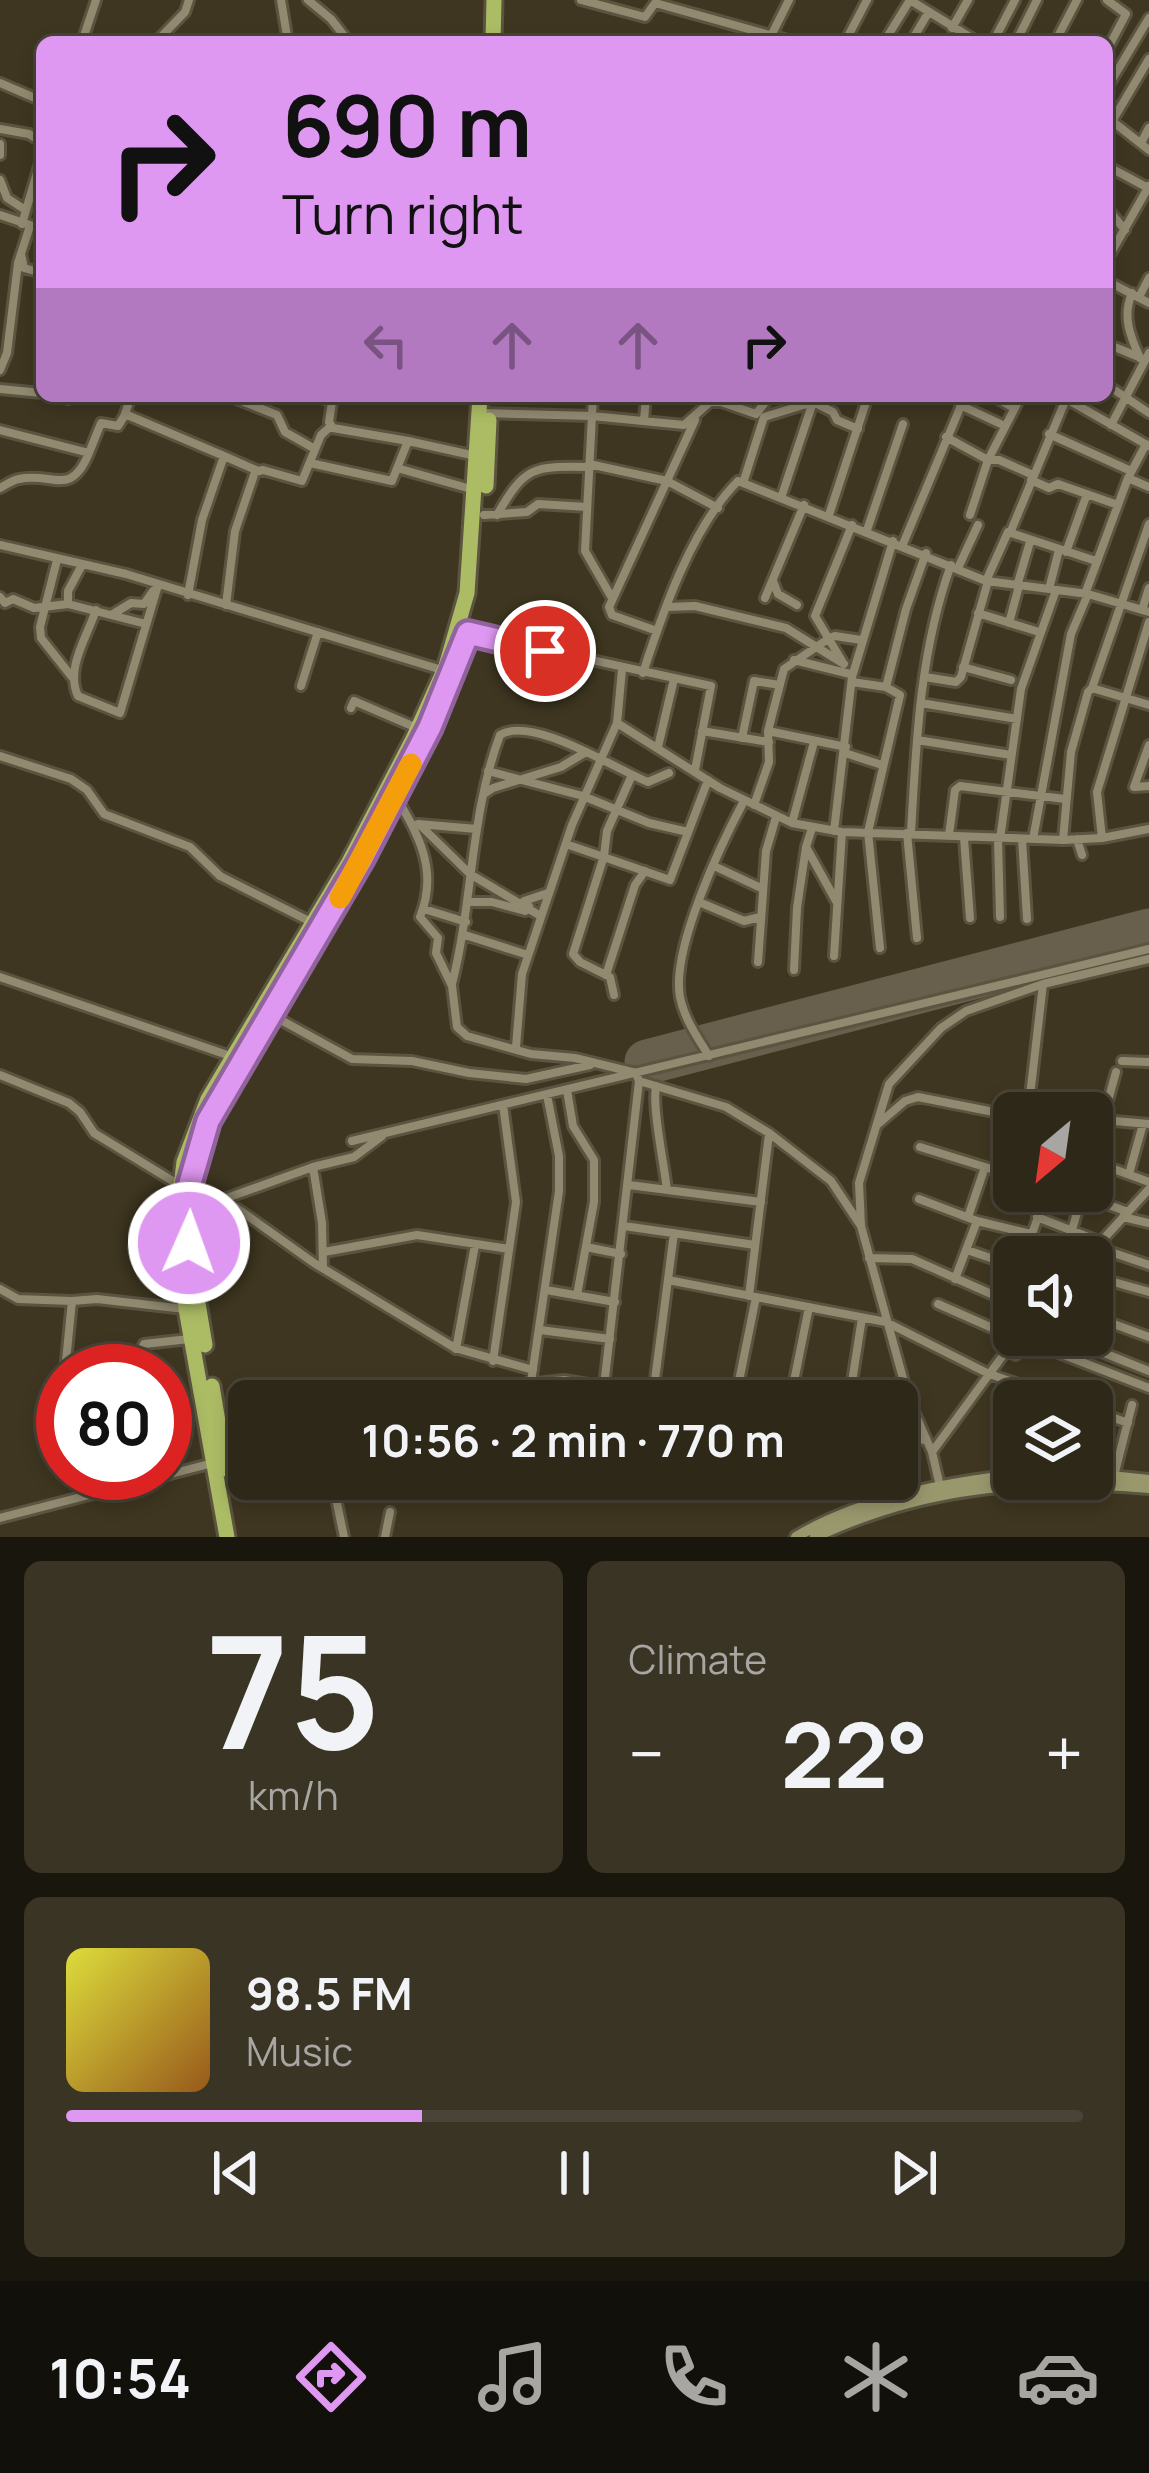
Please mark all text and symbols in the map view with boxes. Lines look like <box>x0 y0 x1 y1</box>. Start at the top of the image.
text: 690 m <box>282 67 532 182</box>
icon: right <box>84 84 240 240</box>
text: Turn right <box>282 176 524 250</box>
icon: left <box>353 312 419 378</box>
icon: ahead <box>479 312 545 378</box>
icon: ahead <box>605 312 671 378</box>
icon: right <box>731 312 797 378</box>
pin <box>494 600 596 702</box>
icon: arrive <box>512 618 578 684</box>
north arrow <box>993 1092 1113 1212</box>
map controls <box>993 1092 1113 1500</box>
position arrow <box>126 1180 252 1306</box>
button: sound <box>993 1236 1113 1356</box>
speed limit sign: 80 <box>36 1344 192 1500</box>
button: layers <box>993 1380 1113 1500</box>
text: 10:56 · 2 min · 770 m <box>361 1409 785 1471</box>
text: 75 <box>206 1583 381 1796</box>
text: Climate <box>629 1632 767 1686</box>
text: 22° <box>781 1692 928 1815</box>
text: − <box>629 1708 664 1798</box>
text: + <box>1045 1708 1083 1798</box>
text: km/h <box>248 1768 339 1822</box>
text: 98.5 FM <box>246 1962 413 2024</box>
text: Music <box>246 2024 353 2078</box>
icon: previous <box>203 2140 269 2206</box>
icon: pause <box>542 2140 608 2206</box>
icon: next <box>881 2140 947 2206</box>
icon: directions <box>289 2335 373 2419</box>
icon: music <box>471 2335 555 2419</box>
icon: phone <box>652 2335 736 2419</box>
icon: climate <box>834 2335 918 2419</box>
icon: car <box>1016 2335 1100 2419</box>
text: 10:54 <box>49 2340 191 2414</box>

